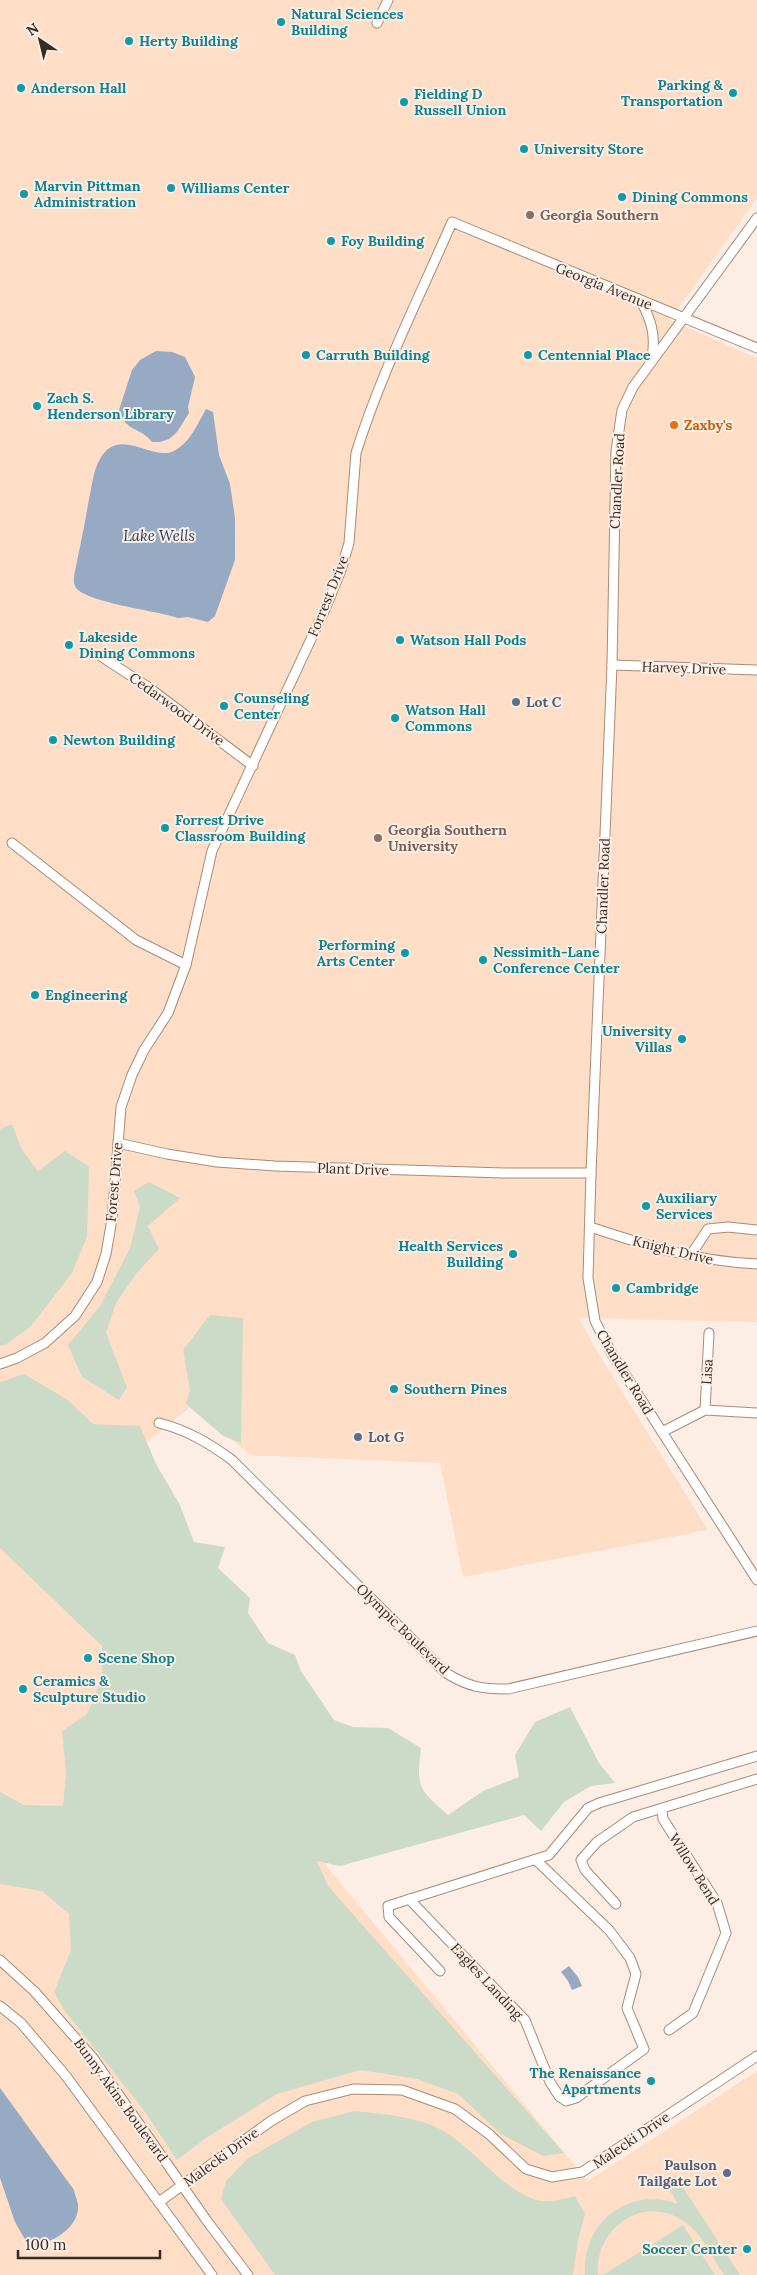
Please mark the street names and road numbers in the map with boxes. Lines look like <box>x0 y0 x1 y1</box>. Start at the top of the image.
street label: Georgia Avenue <box>553 258 655 314</box>
street label: Chandler Road <box>606 433 628 529</box>
street label: Forrest Drive <box>304 552 353 639</box>
street label: Harvey Drive <box>641 658 727 678</box>
street label: Cedarwood Drive <box>126 668 229 750</box>
street label: Chandler Road <box>592 838 614 934</box>
street label: Forest Drive <box>102 1141 126 1223</box>
street label: Plant Drive <box>317 1159 390 1179</box>
street label: Knight Drive <box>631 1231 716 1269</box>
street label: Chandler Road <box>593 1326 657 1418</box>
street label: Lisa <box>697 1359 717 1385</box>
street label: Olympic Boulevard <box>352 1580 454 1678</box>
street label: Willow Bend <box>665 1830 723 1908</box>
street label: Eagles Landing <box>447 1939 527 2023</box>
street label: Bunny Akins Boulevard <box>70 2034 172 2166</box>
street label: Malecki Drive <box>589 2107 673 2172</box>
street label: Malecki Drive <box>180 2123 263 2190</box>

